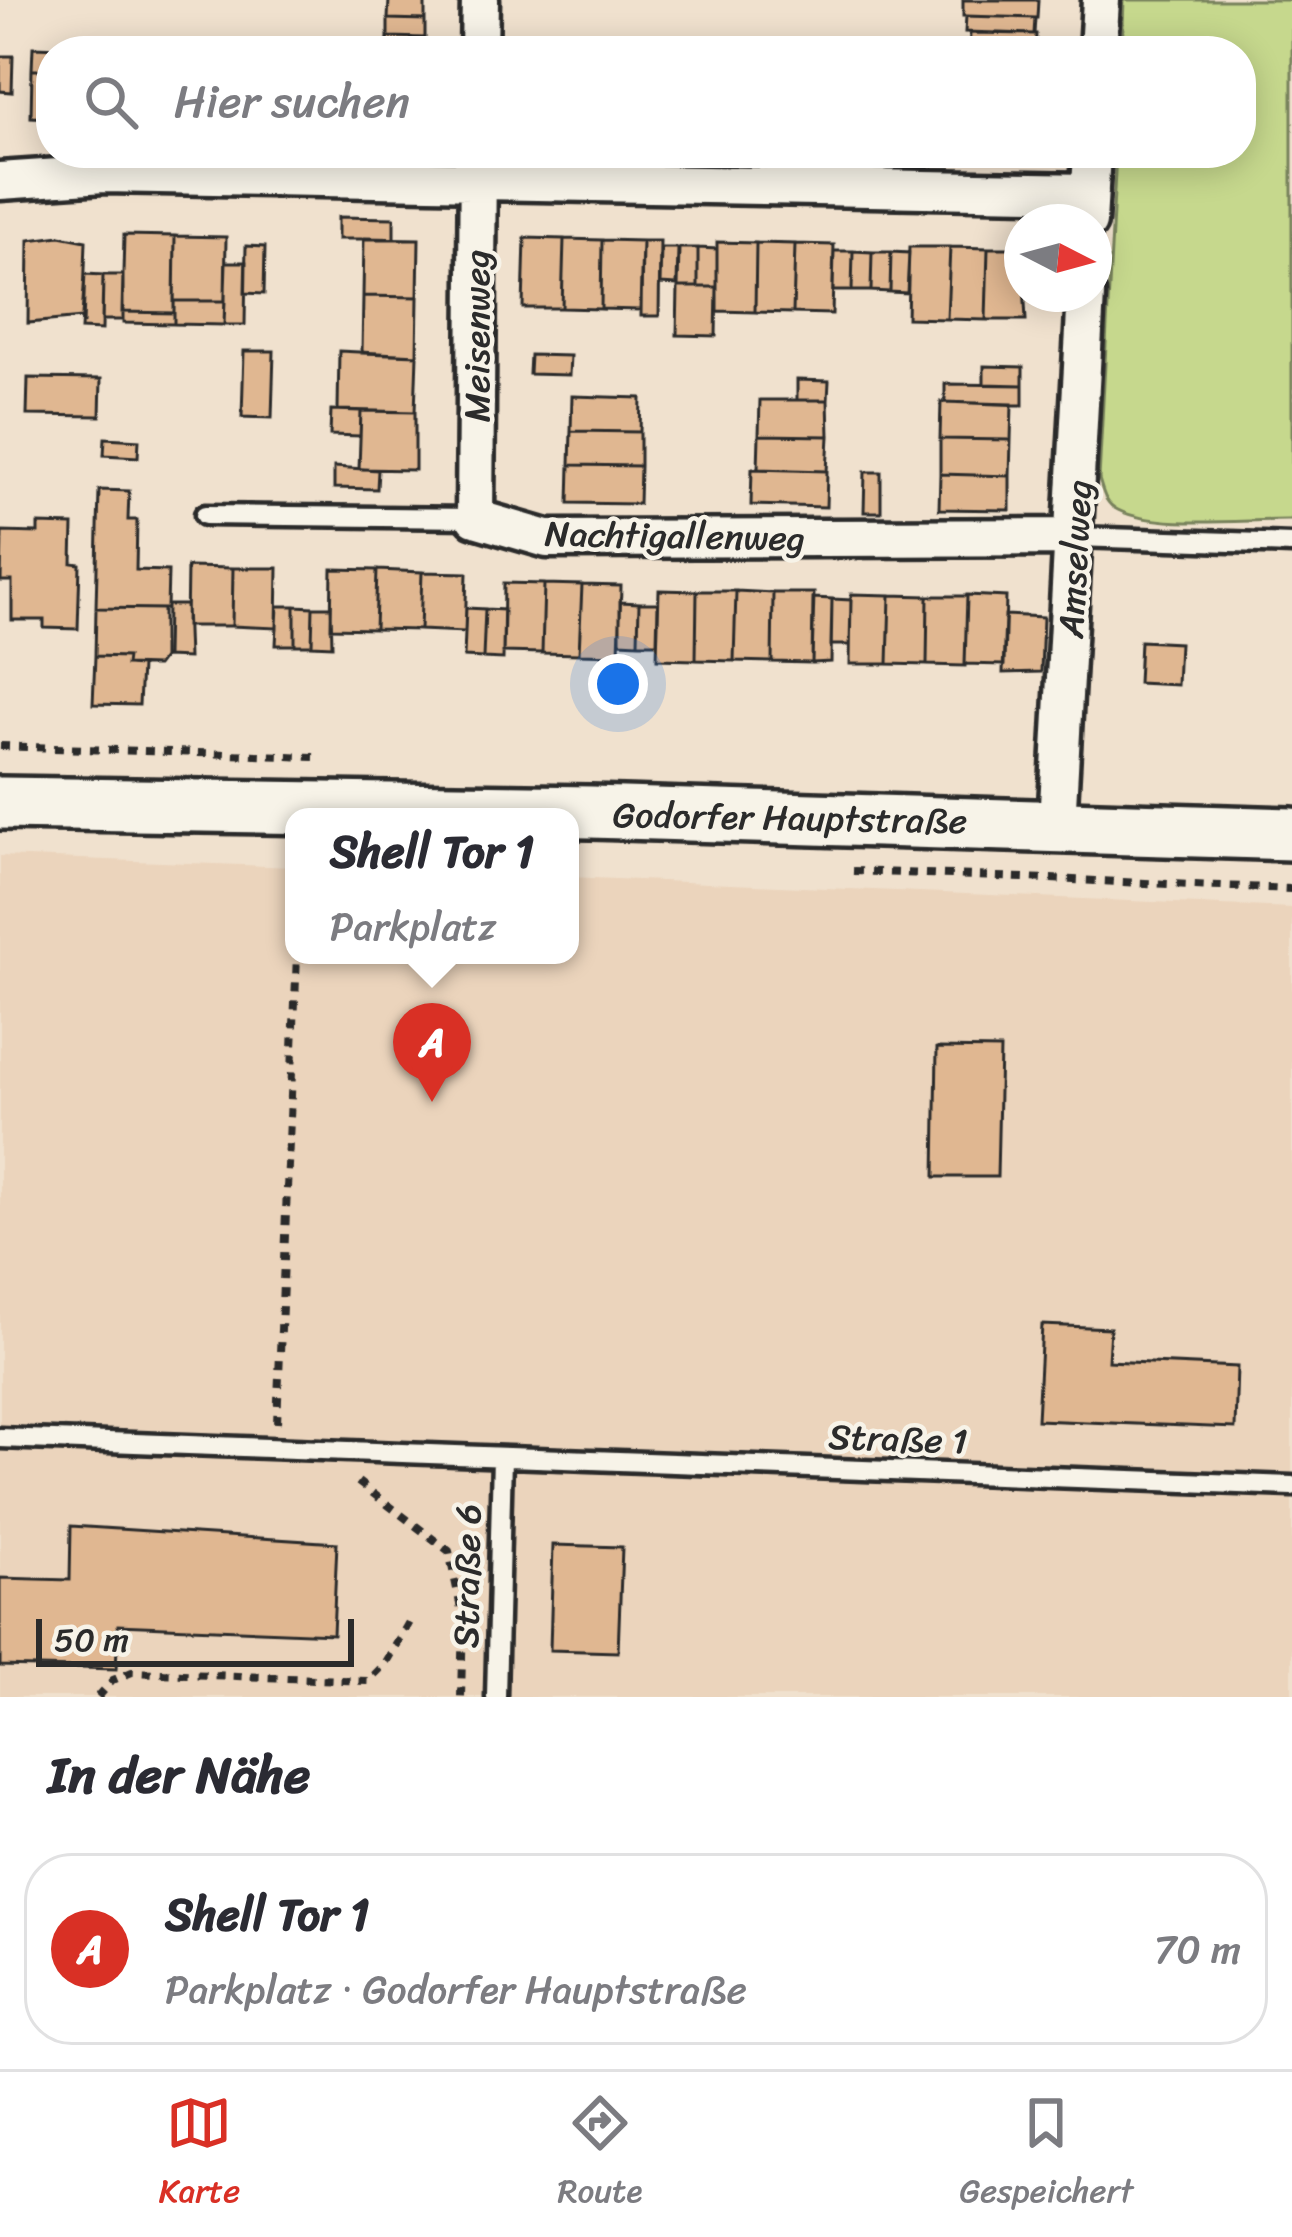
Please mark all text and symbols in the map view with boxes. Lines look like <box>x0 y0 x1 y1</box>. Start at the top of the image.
search box <box>36 36 1256 168</box>
text: Hier suchen <box>174 62 410 142</box>
icon: search <box>78 69 144 135</box>
north arrow <box>1004 204 1112 312</box>
street label: Meisenweg <box>445 250 509 422</box>
street label: Amselweg <box>1039 478 1111 641</box>
street label: Nachtigallenweg <box>544 502 806 570</box>
your location <box>588 654 648 714</box>
street label: Godorfer Hauptstraße <box>612 783 968 853</box>
popup <box>285 808 579 964</box>
text: Shell Tor 1 <box>330 812 534 892</box>
text: Parkplatz <box>330 892 497 961</box>
pin: A <box>393 1003 471 1102</box>
street label: Straße 1 <box>827 1405 969 1473</box>
street label: Straße 6 <box>434 1503 500 1649</box>
text: 50 m <box>54 1611 129 1669</box>
scale bar <box>36 1613 354 1666</box>
text: In der Nähe <box>48 1730 310 1820</box>
text: Shell Tor 1 <box>165 1875 369 1955</box>
text: A <box>77 1915 103 1984</box>
text: 70 m <box>1154 1915 1241 1984</box>
text: Parkplatz · Godorfer Hauptstraße <box>165 1955 747 2024</box>
tab: Karte <box>159 2090 240 2220</box>
tab: Route <box>557 2090 642 2220</box>
tab: Gespeichert <box>960 2090 1133 2220</box>

